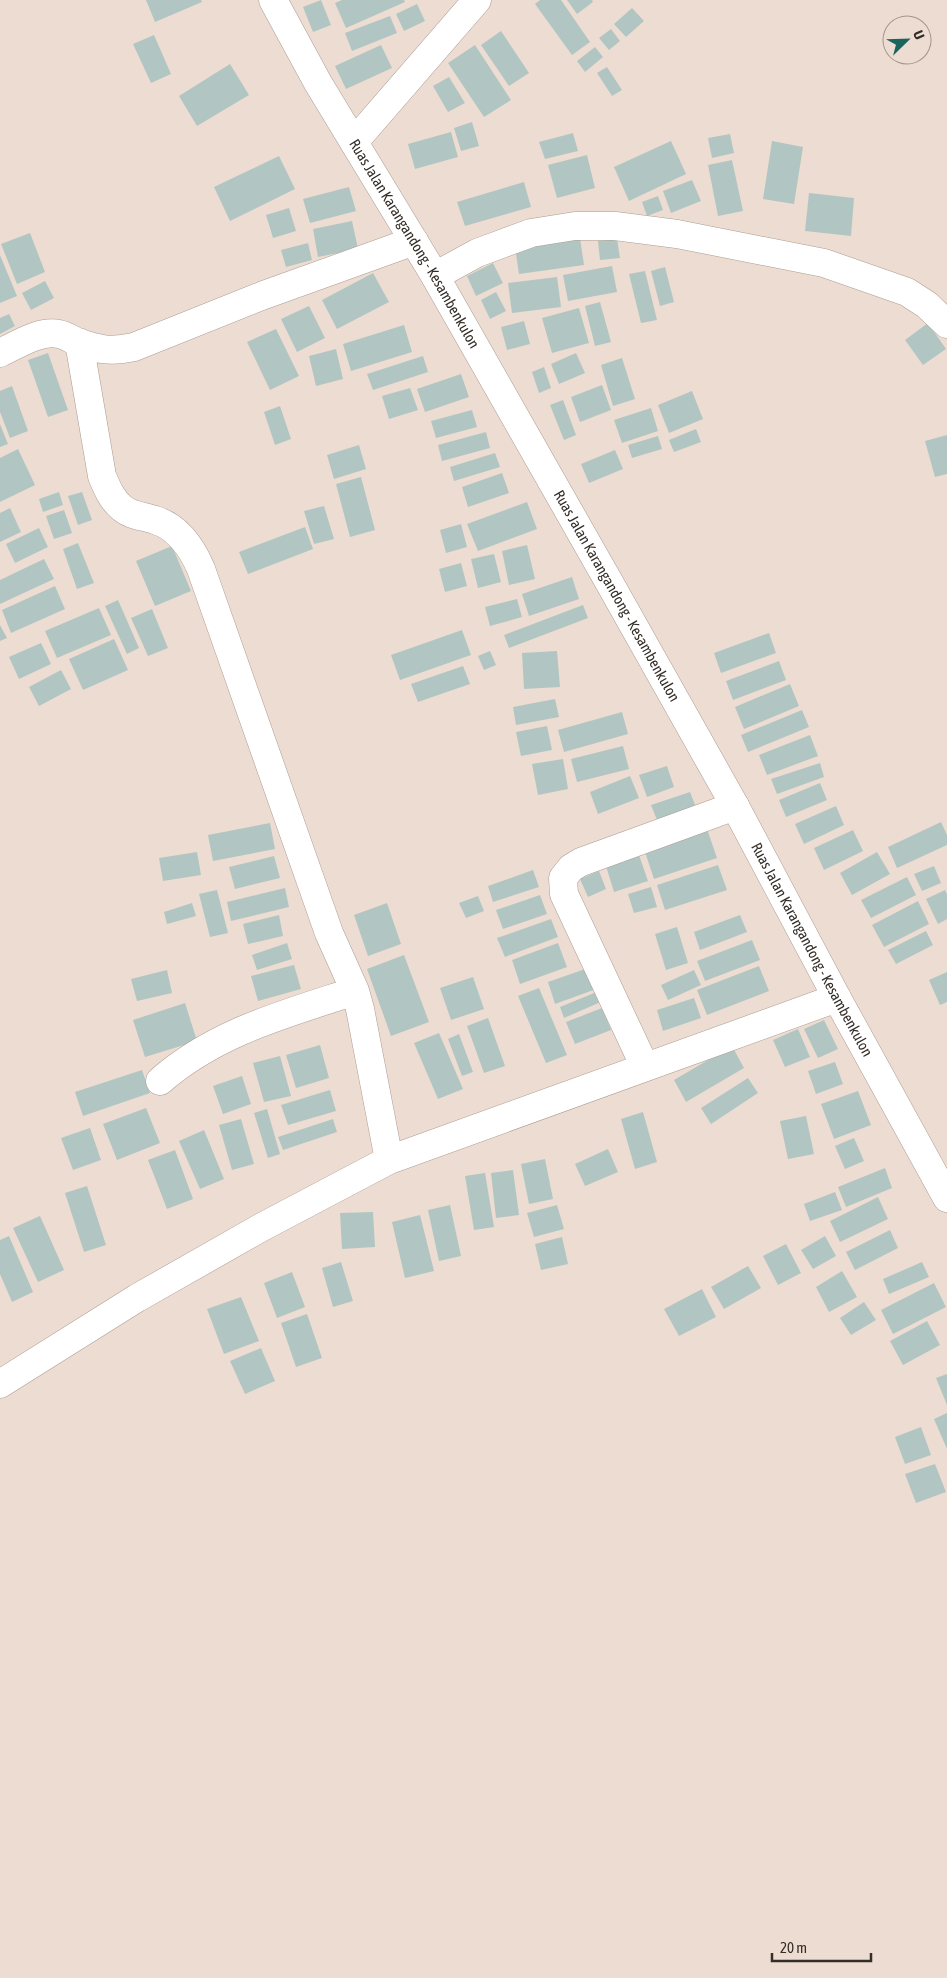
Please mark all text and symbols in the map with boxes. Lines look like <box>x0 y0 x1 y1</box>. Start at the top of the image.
north arrow <box>882 15 932 65</box>
text: U <box>910 28 928 42</box>
street label: Ruas Jalan Karangandong - Kesambenkulon <box>346 136 483 351</box>
street label: Ruas Jalan Karangandong - Kesambenkulon <box>551 487 683 704</box>
street label: Ruas Jalan Karangandong - Kesambenkulon <box>748 840 876 1059</box>
scale bar <box>772 1930 871 1962</box>
text: 20 m <box>780 1939 807 1956</box>

